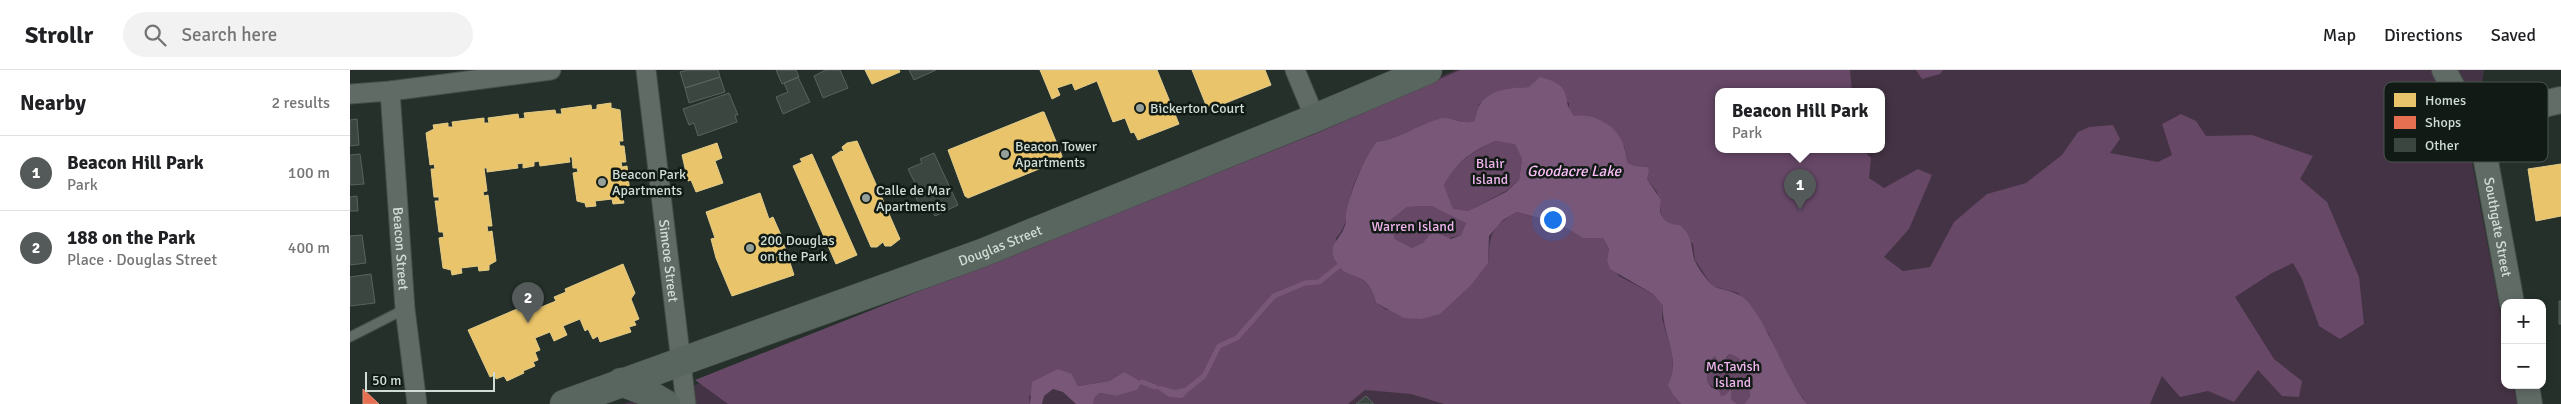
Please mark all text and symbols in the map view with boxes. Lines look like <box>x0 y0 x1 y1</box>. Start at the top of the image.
search box <box>123 12 473 57</box>
text: Strollr <box>25 20 93 50</box>
icon: search <box>141 21 169 49</box>
text: Search here <box>181 23 277 47</box>
text: Map <box>2323 24 2356 46</box>
text: Directions <box>2384 24 2463 46</box>
text: Saved <box>2491 24 2536 46</box>
legend <box>2384 82 2548 162</box>
popup <box>1715 88 1885 153</box>
text: Nearby <box>20 90 86 116</box>
text: Homes <box>2425 92 2466 109</box>
text: 2 results <box>271 93 330 113</box>
text: Beacon Hill Park <box>1732 99 1868 123</box>
place label: Bickerton Court <box>1150 100 1245 117</box>
marker: Bickerton Court <box>1134 102 1146 114</box>
text: Shops <box>2425 114 2461 131</box>
text: Park <box>1732 123 1762 143</box>
text: Other <box>2425 137 2460 154</box>
place label: Beacon Tower Apartments <box>1015 138 1098 171</box>
marker: Beacon Tower Apartments <box>999 148 1011 160</box>
text: Beacon Hill Park <box>67 151 204 175</box>
park label: Blair Island <box>1472 155 1508 188</box>
water label: Goodacre Lake <box>1527 162 1622 180</box>
text: 1 <box>32 163 40 183</box>
text: 100 m <box>288 163 330 183</box>
place label: Beacon Park Apartments <box>612 166 686 199</box>
pin: 1 <box>1784 169 1816 210</box>
text: Park <box>67 175 98 195</box>
marker: Beacon Park Apartments <box>596 176 608 188</box>
street label: Southgate Street <box>2480 176 2515 278</box>
place label: Calle de Mar Apartments <box>876 182 951 215</box>
marker: Calle de Mar Apartments <box>860 192 872 204</box>
street label: Beacon Street <box>389 206 412 291</box>
your location <box>1540 207 1566 233</box>
street label: Simcoe Street <box>655 218 682 303</box>
park label: Warren Island <box>1372 218 1454 235</box>
street label: Douglas Street <box>956 222 1045 270</box>
text: 188 on the Park <box>67 226 196 250</box>
place label: 200 Douglas on the Park <box>760 232 835 265</box>
text: 2 <box>32 238 40 258</box>
text: 400 m <box>288 238 330 258</box>
marker: 200 Douglas on the Park <box>744 242 756 254</box>
text: Place · Douglas Street <box>67 250 217 270</box>
pin: 2 <box>512 282 544 323</box>
map controls <box>2501 299 2546 389</box>
button: + <box>2501 299 2546 344</box>
button: − <box>2501 344 2546 389</box>
park label: McTavish Island <box>1706 358 1760 391</box>
scale bar <box>365 369 495 392</box>
text: 50 m <box>372 372 401 389</box>

